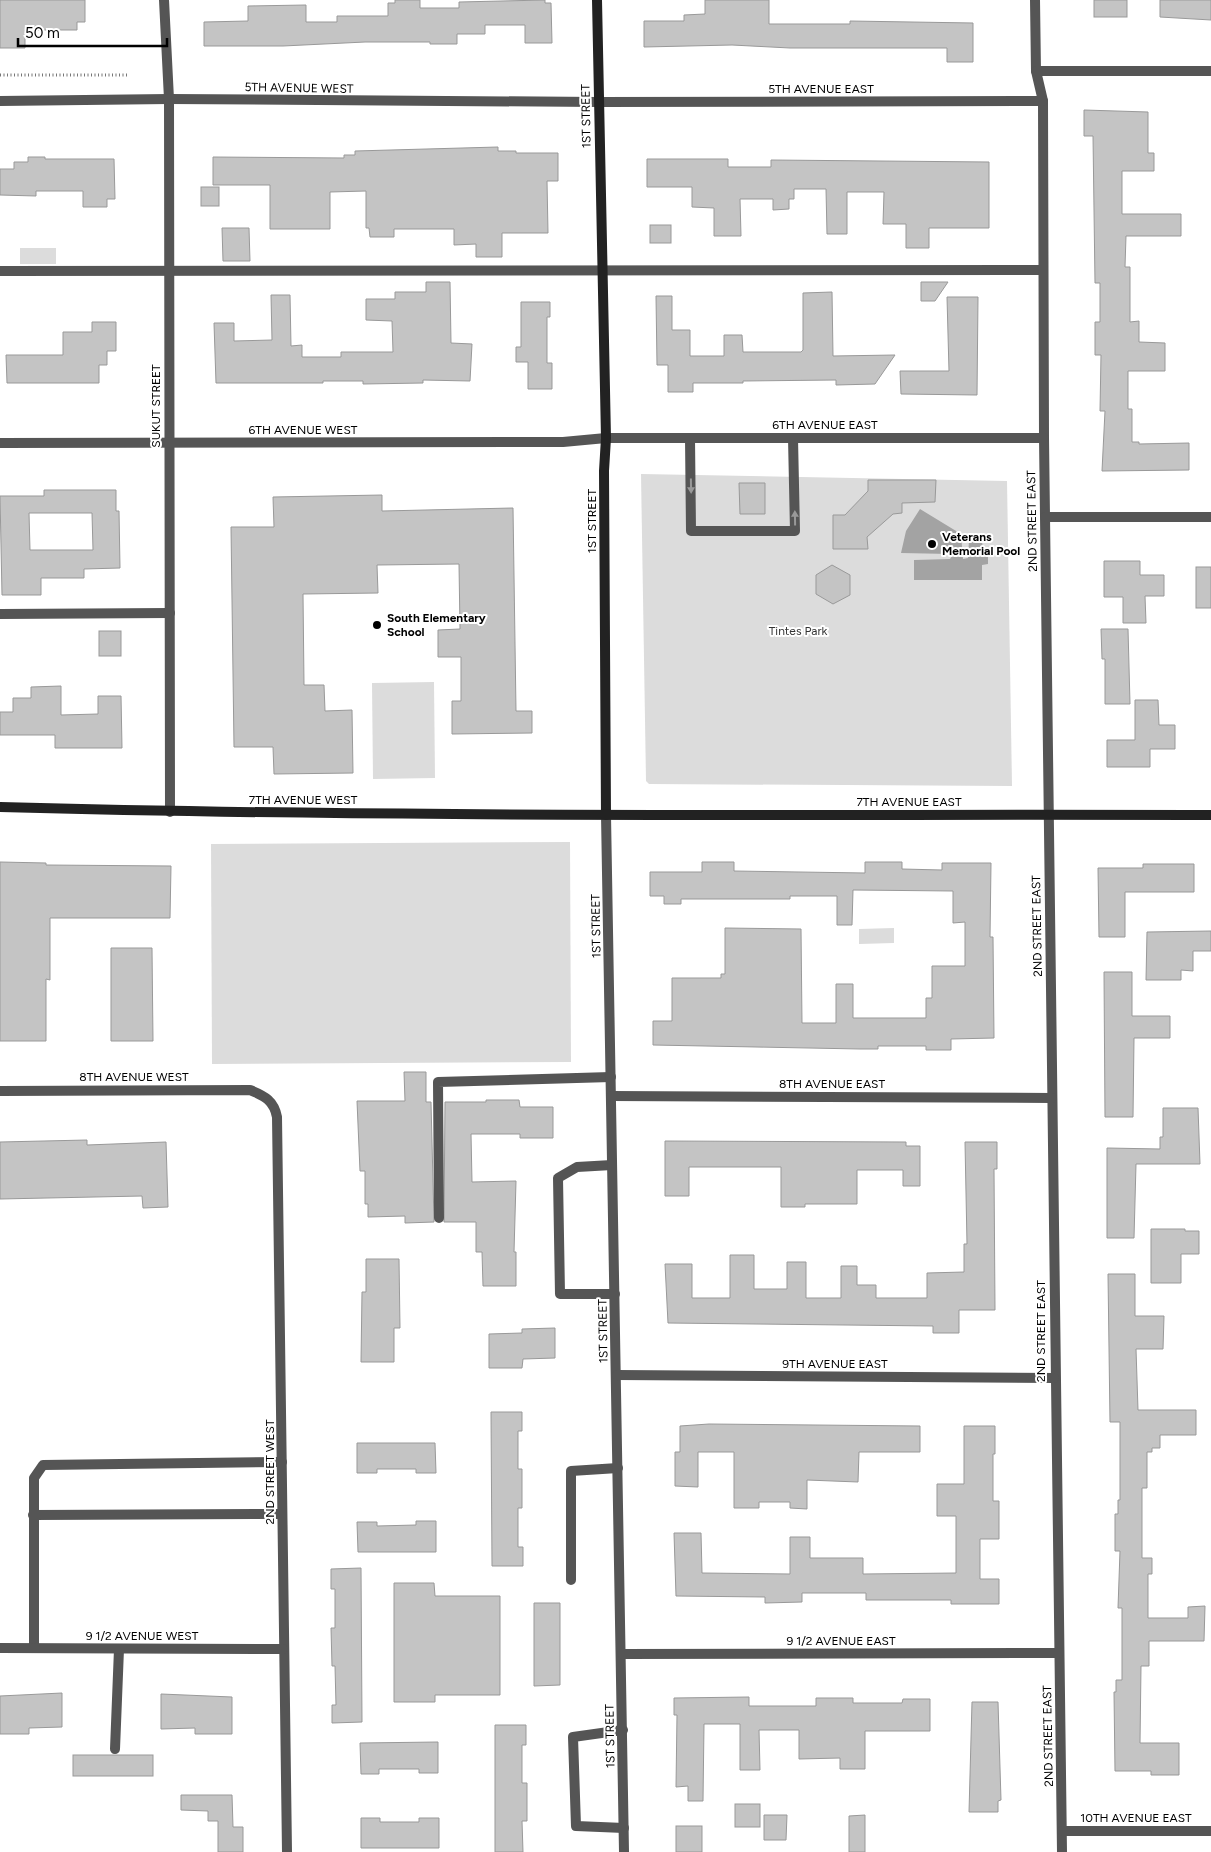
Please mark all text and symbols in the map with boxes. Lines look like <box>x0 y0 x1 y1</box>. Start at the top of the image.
scale bar <box>18 15 166 47</box>
text: 50 m <box>25 24 60 42</box>
street label: 5TH AVENUE WEST <box>244 80 354 96</box>
street label: 5TH AVENUE EAST <box>768 82 874 96</box>
street label: 1ST STREET <box>578 83 594 148</box>
street label: SUKUT STREET <box>149 364 163 448</box>
street label: 6TH AVENUE EAST <box>772 418 878 432</box>
street label: 6TH AVENUE WEST <box>249 423 358 437</box>
street label: 2ND STREET EAST <box>1024 470 1040 572</box>
one-way arrow <box>687 478 695 494</box>
street label: 1ST STREET <box>585 489 599 553</box>
one-way arrow <box>791 509 799 525</box>
place label: Veterans Memorial Pool <box>942 530 1020 558</box>
marker: Veterans Memorial Pool <box>926 538 938 550</box>
place label: South Elementary School <box>387 611 486 639</box>
marker: South Elementary School <box>371 619 383 631</box>
park label: Tintes Park <box>769 624 827 638</box>
street label: 7TH AVENUE WEST <box>249 793 358 807</box>
street label: 7TH AVENUE EAST <box>856 795 962 809</box>
street label: 2ND STREET EAST <box>1029 875 1045 977</box>
street label: 1ST STREET <box>588 893 604 958</box>
street label: 8TH AVENUE WEST <box>79 1070 189 1084</box>
street label: 8TH AVENUE EAST <box>779 1077 885 1091</box>
street label: 2ND STREET EAST <box>1034 1280 1048 1382</box>
street label: 1ST STREET <box>595 1298 611 1363</box>
street label: 9TH AVENUE EAST <box>782 1357 888 1371</box>
street label: 2ND STREET WEST <box>263 1419 277 1525</box>
street label: 9 1/2 AVENUE WEST <box>86 1629 199 1643</box>
street label: 9 1/2 AVENUE EAST <box>786 1634 896 1648</box>
street label: 2ND STREET EAST <box>1040 1685 1056 1787</box>
street label: 1ST STREET <box>602 1703 618 1768</box>
street label: 10TH AVENUE EAST <box>1080 1811 1192 1825</box>

